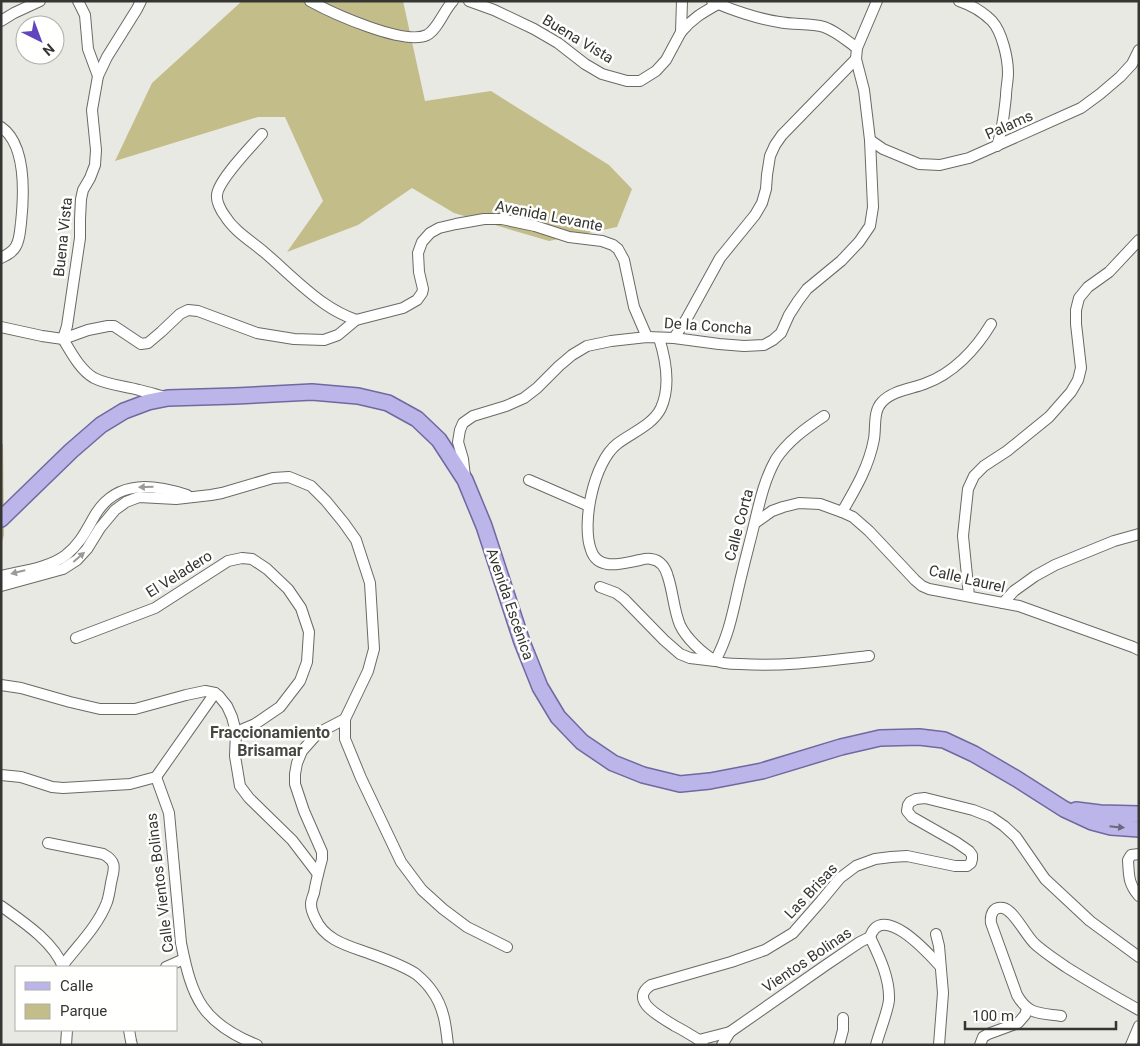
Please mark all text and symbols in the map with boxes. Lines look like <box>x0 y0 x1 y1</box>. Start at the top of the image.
street label: Buena Vista <box>539 11 617 67</box>
north arrow <box>15 15 65 65</box>
text: N <box>40 40 58 59</box>
street label: Palams <box>982 107 1036 143</box>
street label: Buena Vista <box>50 196 76 278</box>
street label: Avenida Levante <box>494 197 604 235</box>
street label: De la Concha <box>664 314 752 338</box>
one-way arrow <box>137 484 153 492</box>
street label: Calle Corta <box>721 487 757 563</box>
street label: Avenida Escénica <box>482 546 538 662</box>
street label: El Veladero <box>143 547 215 601</box>
one-way arrow <box>72 551 84 563</box>
street label: Calle Laurel <box>927 561 1007 597</box>
one-way arrow <box>10 568 25 576</box>
district label: Fraccionamiento Brisamar <box>210 723 330 760</box>
street label: Calle Vientos Bolinas <box>143 812 177 954</box>
one-way arrow <box>1109 823 1125 831</box>
street label: Las Brisas <box>781 859 841 923</box>
street label: Vientos Bolinas <box>759 924 855 996</box>
legend <box>15 966 178 1031</box>
text: Calle <box>60 977 93 995</box>
scale bar <box>965 998 1116 1030</box>
text: Parque <box>60 1002 107 1020</box>
text: 100 m <box>972 1007 1014 1025</box>

